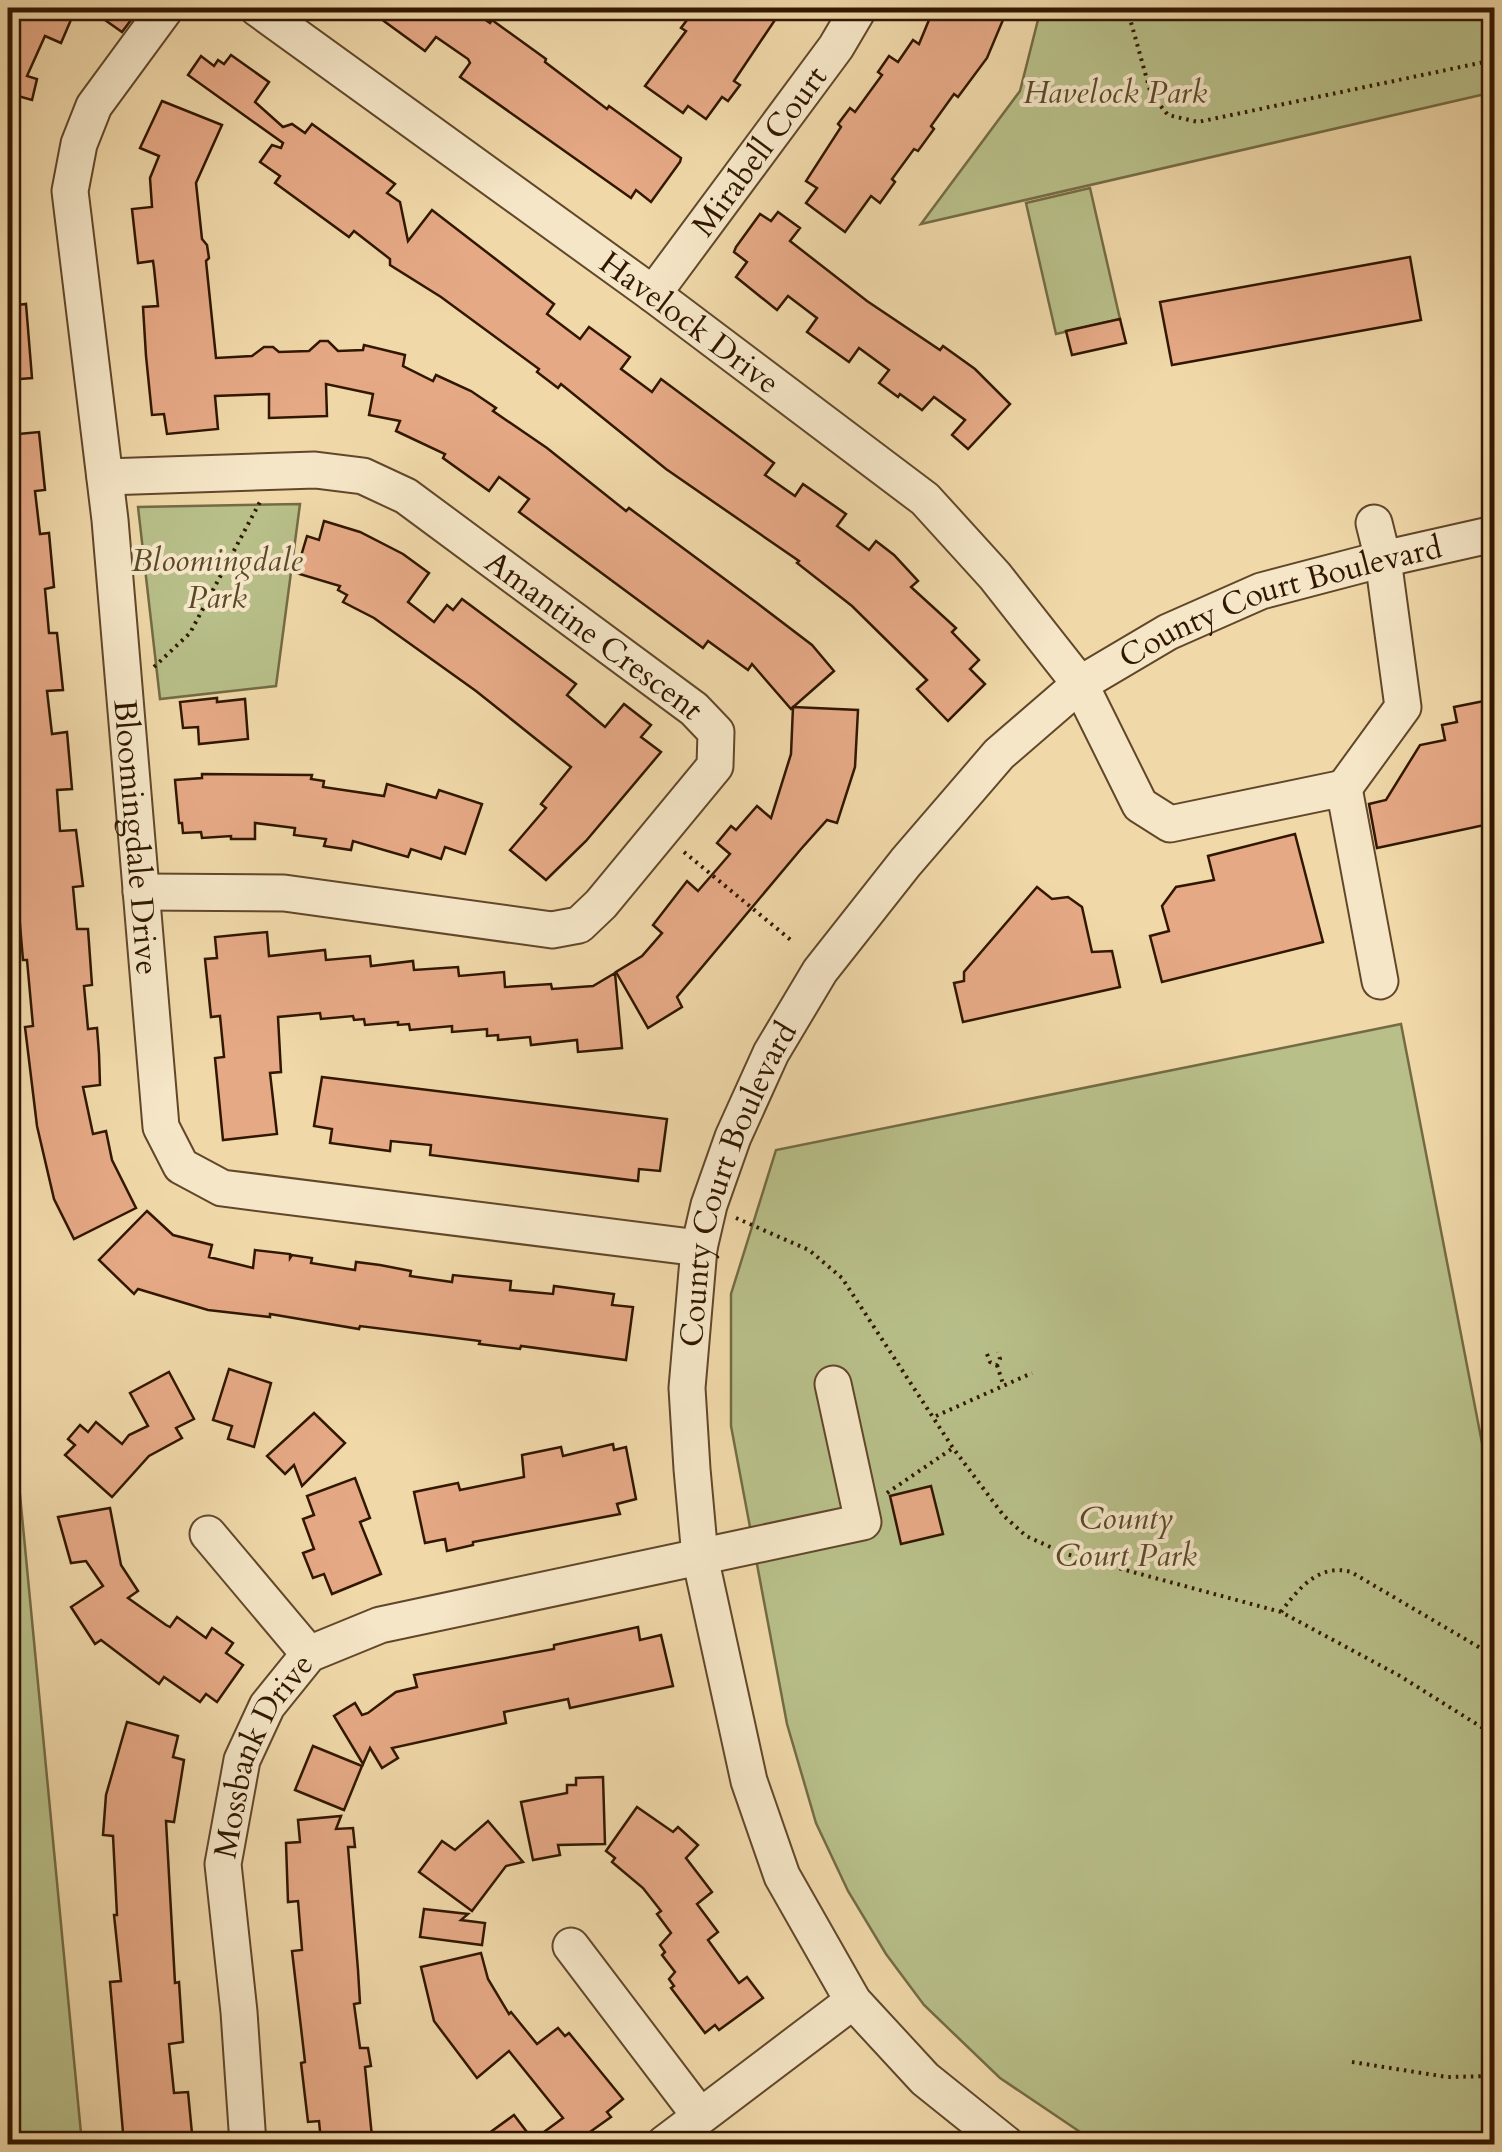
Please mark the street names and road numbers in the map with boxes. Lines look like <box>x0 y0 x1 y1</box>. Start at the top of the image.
street label: Mirabell Court <box>682 57 838 246</box>
street label: Havelock Drive <box>590 241 788 405</box>
street label: County Court Boulevard <box>1111 525 1446 679</box>
street label: Amantine Crescent <box>476 541 714 730</box>
street label: Bloomingdale Drive <box>102 698 169 977</box>
street label: County Court Boulevard <box>670 1014 808 1349</box>
street label: Mossbank Drive <box>203 1644 324 1862</box>

